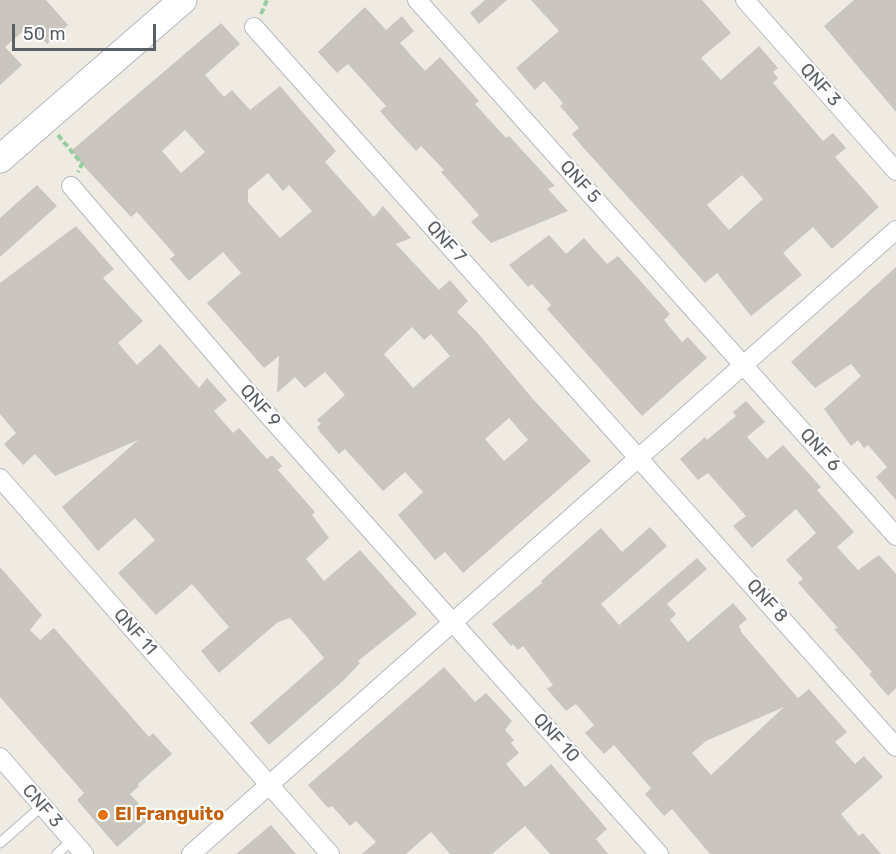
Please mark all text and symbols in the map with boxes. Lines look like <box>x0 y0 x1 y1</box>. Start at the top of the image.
scale bar <box>15 12 159 50</box>
text: 50 m <box>23 23 66 45</box>
street label: QNF 3 <box>795 59 845 111</box>
street label: QNF 5 <box>555 156 605 208</box>
street label: QNF 7 <box>422 217 470 267</box>
street label: QNF 9 <box>235 380 285 432</box>
street label: QNF 6 <box>795 424 845 476</box>
street label: QNF 8 <box>742 575 792 627</box>
street label: QNF 11 <box>109 604 161 660</box>
street label: QNF 10 <box>528 709 584 767</box>
street label: CNF 3 <box>17 780 67 832</box>
place label: El Franguito <box>115 804 224 826</box>
marker: El Franguito <box>96 808 110 822</box>

